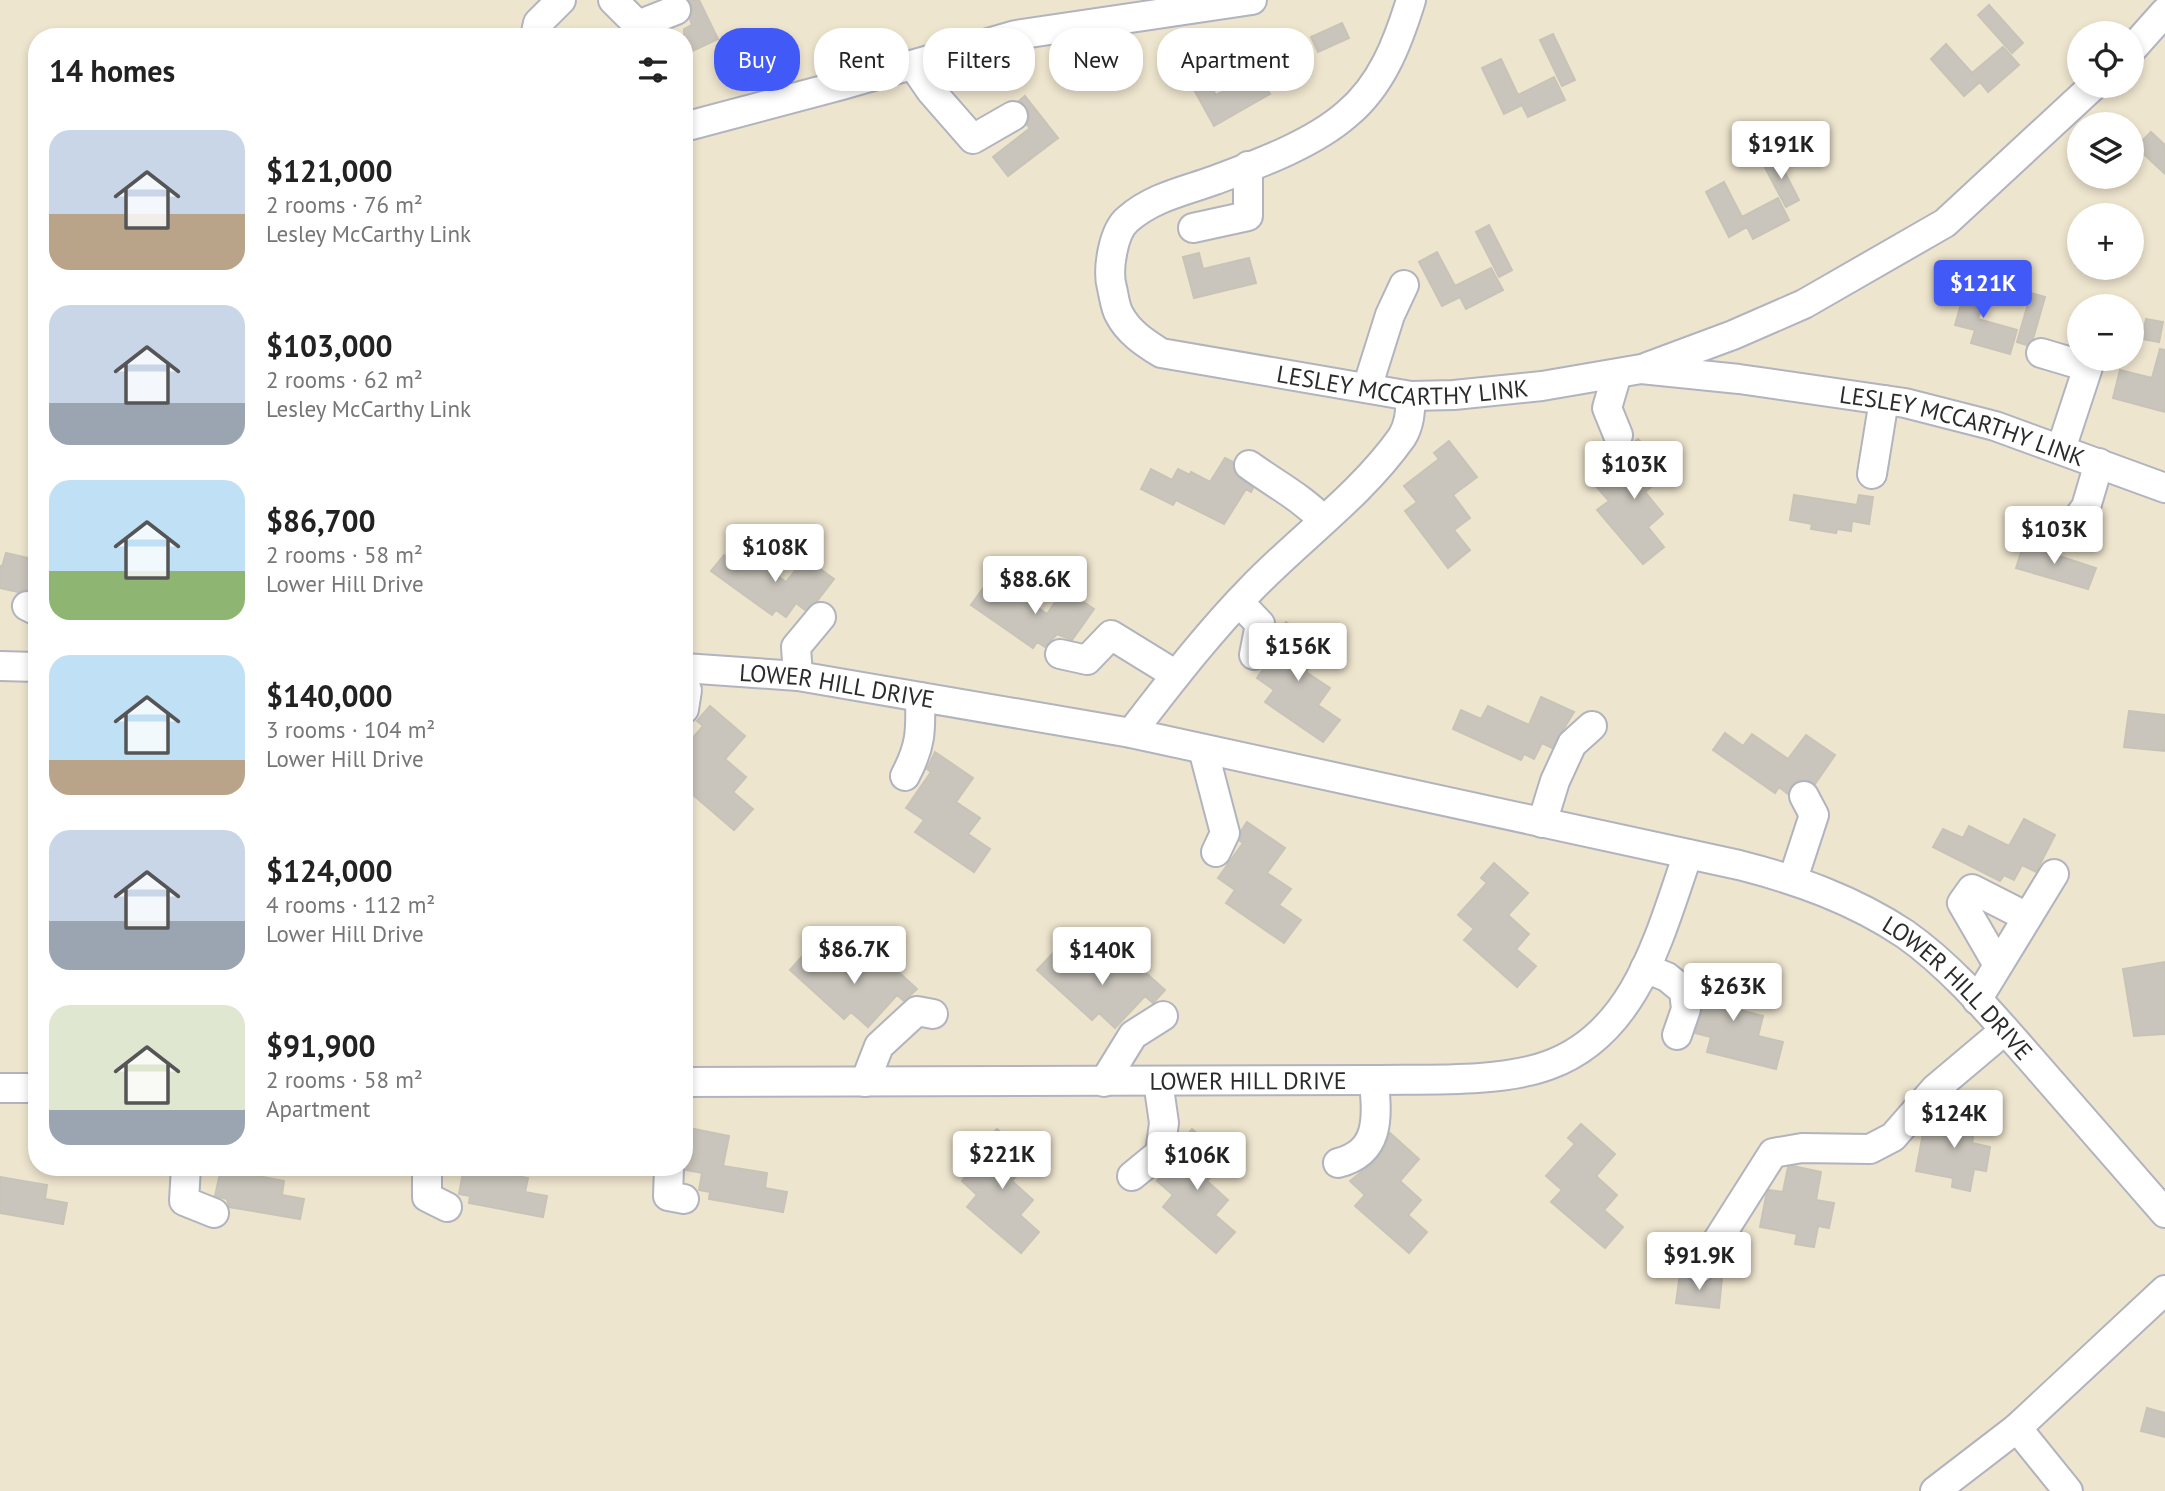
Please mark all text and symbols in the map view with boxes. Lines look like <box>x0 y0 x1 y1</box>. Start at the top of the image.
map controls <box>2067 21 2144 371</box>
button: locate <box>2067 21 2144 98</box>
chip: Buy <box>714 28 800 91</box>
chip: Rent <box>814 28 909 91</box>
chip: Filters <box>923 28 1035 91</box>
chip: New <box>1049 28 1143 91</box>
chip: Apartment <box>1157 28 1314 91</box>
text: 14 homes <box>49 51 175 90</box>
icon: filters <box>634 51 672 89</box>
button: layers <box>2067 112 2144 189</box>
pin: $191K <box>1732 122 1830 181</box>
text: $191K <box>1748 129 1814 158</box>
text: $121,000 <box>266 151 393 190</box>
icon: home <box>105 158 189 242</box>
text: 2 rooms · 76 m² <box>266 190 423 219</box>
button: + <box>2067 203 2144 280</box>
text: Lesley McCarthy Link <box>266 219 471 248</box>
pin: $121K <box>1934 260 2032 320</box>
text: $121K <box>1950 268 2016 297</box>
button: − <box>2067 294 2144 371</box>
text: $103,000 <box>266 326 393 365</box>
icon: home <box>105 333 189 417</box>
street label: LESLEY MCCARTHY LINK <box>1274 358 1530 412</box>
text: 2 rooms · 62 m² <box>266 365 423 394</box>
street label: LESLEY MCCARTHY LINK <box>1837 378 2089 473</box>
text: Lesley McCarthy Link <box>266 394 471 423</box>
pin: $103K <box>1585 442 1683 501</box>
text: $103K <box>1601 449 1667 478</box>
text: $86,700 <box>266 501 376 540</box>
pin: $103K <box>2005 506 2103 566</box>
icon: home <box>105 508 189 592</box>
text: $103K <box>2021 514 2087 543</box>
pin: $108K <box>726 524 824 584</box>
text: $108K <box>742 532 808 561</box>
text: 2 rooms · 58 m² <box>266 540 423 569</box>
pin: $88.6K <box>978 556 1092 616</box>
text: $88.6K <box>999 564 1071 593</box>
text: Lower Hill Drive <box>266 569 424 598</box>
pin: $156K <box>1249 624 1347 683</box>
text: $156K <box>1265 631 1331 660</box>
street label: LOWER HILL DRIVE <box>738 656 937 715</box>
text: $140,000 <box>266 676 393 715</box>
icon: home <box>105 683 189 767</box>
text: 3 rooms · 104 m² <box>266 715 435 744</box>
text: Lower Hill Drive <box>266 744 424 773</box>
text: $124,000 <box>266 851 393 890</box>
icon: home <box>105 858 189 942</box>
text: 4 rooms · 112 m² <box>266 890 435 919</box>
street label: LOWER HILL DRIVE <box>1877 908 2040 1066</box>
text: Lower Hill Drive <box>266 919 424 948</box>
pin: $86.7K <box>797 926 911 986</box>
pin: $140K <box>1053 928 1151 987</box>
text: $86.7K <box>818 934 890 963</box>
text: $140K <box>1069 935 1135 964</box>
pin: $263K <box>1684 964 1782 1023</box>
text: $263K <box>1700 971 1766 1000</box>
text: $91,900 <box>266 1026 376 1065</box>
icon: home <box>105 1033 189 1117</box>
text: 2 rooms · 58 m² <box>266 1065 423 1094</box>
street label: LOWER HILL DRIVE <box>1149 1065 1347 1096</box>
pin: $124K <box>1905 1090 2003 1150</box>
text: Apartment <box>266 1094 370 1123</box>
text: $124K <box>1921 1098 1987 1127</box>
pin: $221K <box>953 1132 1051 1191</box>
pin: $106K <box>1148 1132 1246 1192</box>
text: $221K <box>969 1139 1035 1168</box>
text: $106K <box>1164 1140 1230 1169</box>
pin: $91.9K <box>1642 1232 1756 1292</box>
text: $91.9K <box>1663 1240 1735 1269</box>

